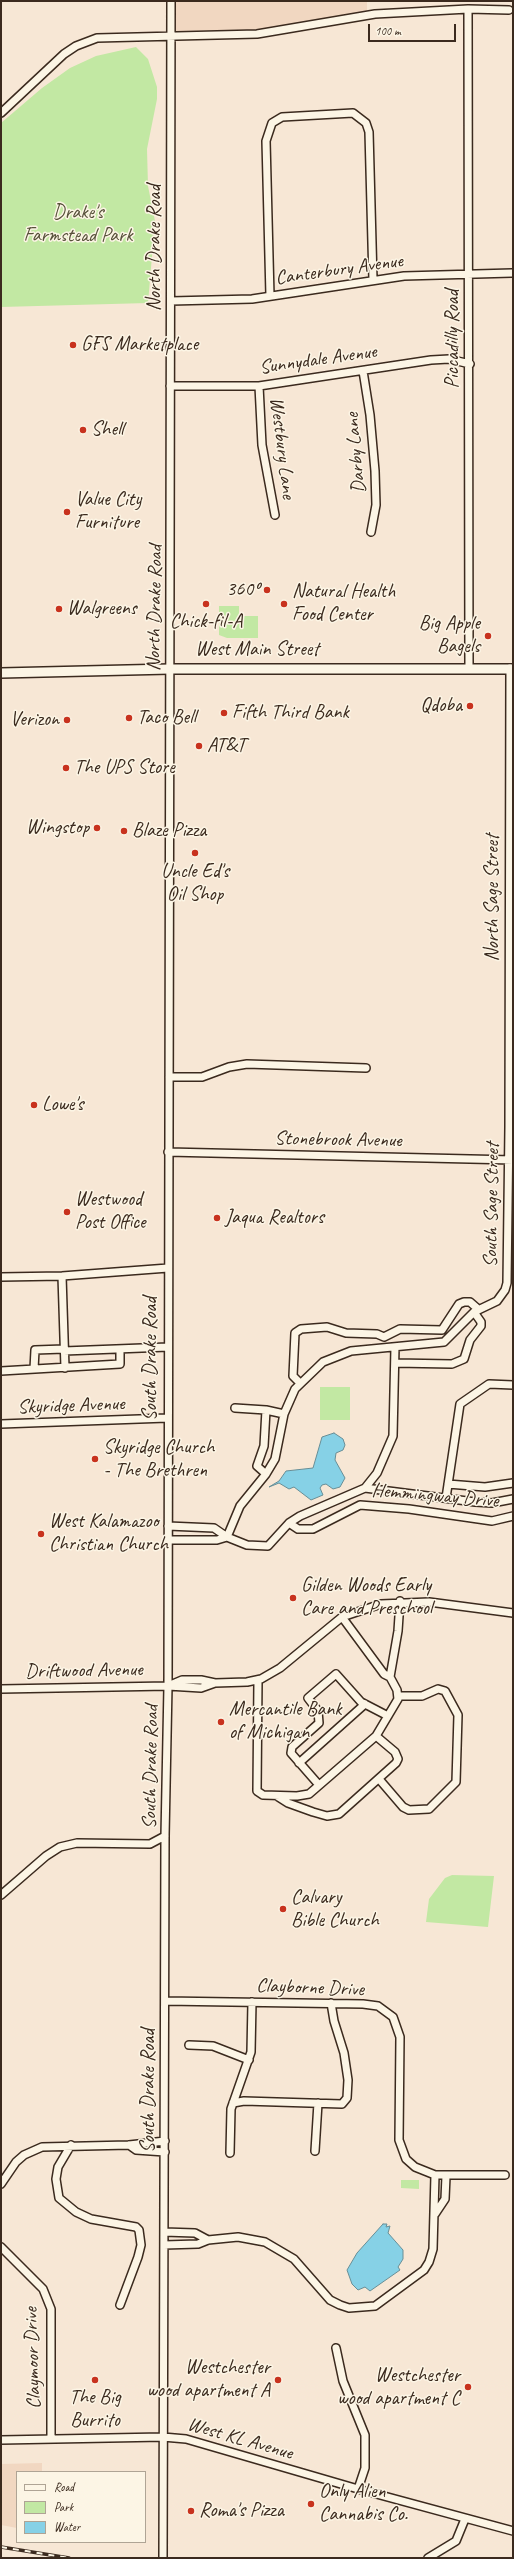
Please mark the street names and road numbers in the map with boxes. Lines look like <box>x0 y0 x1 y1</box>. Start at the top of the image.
street label: North Drake Road <box>143 185 167 311</box>
street label: Canterbury Avenue <box>274 249 404 291</box>
street label: Piccadilly Road <box>441 290 465 388</box>
street label: Sunnydale Avenue <box>258 340 378 380</box>
street label: Westbury Lane <box>264 396 300 500</box>
street label: Darby Lane <box>341 412 371 494</box>
street label: North Drake Road <box>142 545 168 671</box>
street label: West Main Street <box>195 638 319 662</box>
street label: North Sage Street <box>481 834 505 962</box>
street label: Stonebrook Avenue <box>274 1127 402 1153</box>
street label: South Sage Street <box>479 1142 505 1268</box>
street label: South Drake Road <box>139 1297 163 1421</box>
street label: Skyridge Avenue <box>17 1392 125 1420</box>
street label: Hemmingway Drive <box>371 1479 499 1513</box>
street label: Driftwood Avenue <box>25 1658 143 1684</box>
street label: South Drake Road <box>138 1705 164 1829</box>
street label: Clayborne Drive <box>256 1974 364 2002</box>
street label: South Drake Road <box>137 2029 161 2153</box>
street label: Claymoor Drive <box>19 2307 47 2409</box>
street label: West KL Avenue <box>185 2413 295 2465</box>

